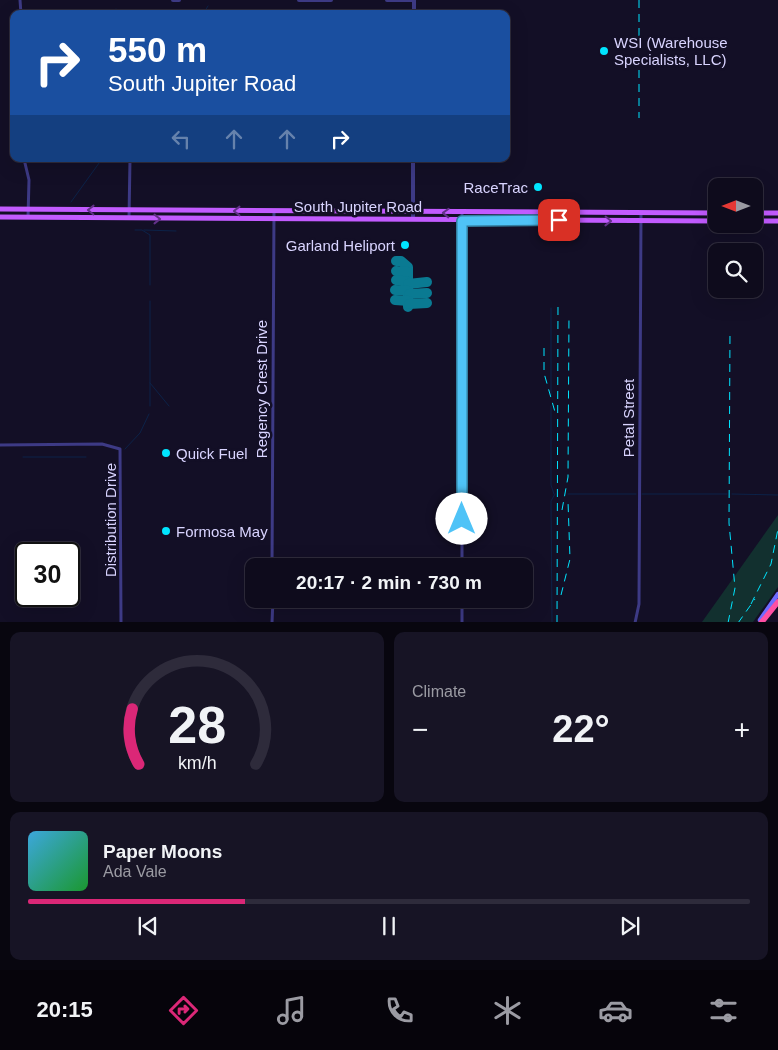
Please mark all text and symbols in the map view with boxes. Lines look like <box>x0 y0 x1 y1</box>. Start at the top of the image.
icon: right <box>25 30 90 95</box>
text: 550 m <box>108 30 207 69</box>
place label: WSI (Warehouse Specialists, LLC) <box>614 34 728 68</box>
marker: WSI (Warehouse Specialists, LLC) <box>598 45 610 57</box>
text: South Jupiter Road <box>108 71 296 96</box>
icon: left <box>167 125 195 153</box>
icon: ahead <box>220 125 248 153</box>
icon: ahead <box>273 125 301 153</box>
icon: right <box>326 125 354 153</box>
north arrow <box>708 178 762 232</box>
map controls <box>708 178 763 298</box>
place label: RaceTrac <box>464 179 528 196</box>
marker: RaceTrac <box>532 181 544 193</box>
street label: South Jupiter Road <box>294 198 422 215</box>
pin <box>538 199 580 241</box>
one-way arrow <box>86 205 94 215</box>
one-way arrow <box>233 206 241 216</box>
icon: arrive <box>545 206 573 234</box>
one-way arrow <box>442 207 450 218</box>
one-way arrow <box>154 214 161 224</box>
one-way arrow <box>604 216 612 226</box>
place label: Garland Heliport <box>286 237 396 254</box>
marker: Garland Heliport <box>399 239 411 251</box>
button: search <box>708 243 763 298</box>
street label: Regency Crest Drive <box>253 320 270 458</box>
street label: Petal Street <box>620 378 637 457</box>
place label: Quick Fuel <box>176 445 248 462</box>
marker: Quick Fuel <box>160 447 172 459</box>
street label: Distribution Drive <box>102 463 119 577</box>
position arrow <box>435 492 487 544</box>
place label: Formosa May <box>176 523 268 540</box>
marker: Formosa May <box>160 525 172 537</box>
speed limit sign: 30 <box>15 542 80 607</box>
text: 20:17 · 2 min · 730 m <box>296 572 482 593</box>
text: Climate <box>412 683 466 700</box>
text: 28 <box>168 696 226 754</box>
text: 22° <box>552 708 610 750</box>
text: − <box>412 714 428 745</box>
text: + <box>734 714 750 745</box>
text: km/h <box>178 753 216 773</box>
text: Paper Moons <box>103 841 222 862</box>
text: Ada Vale <box>103 863 167 880</box>
icon: previous <box>134 912 162 940</box>
icon: pause <box>375 912 403 940</box>
icon: next <box>616 912 644 940</box>
icon: directions <box>166 993 201 1028</box>
icon: music <box>274 993 309 1028</box>
icon: phone <box>382 993 417 1028</box>
icon: climate <box>490 993 525 1028</box>
icon: car <box>598 993 633 1028</box>
icon: filters <box>706 993 741 1028</box>
text: 20:15 <box>37 997 93 1022</box>

